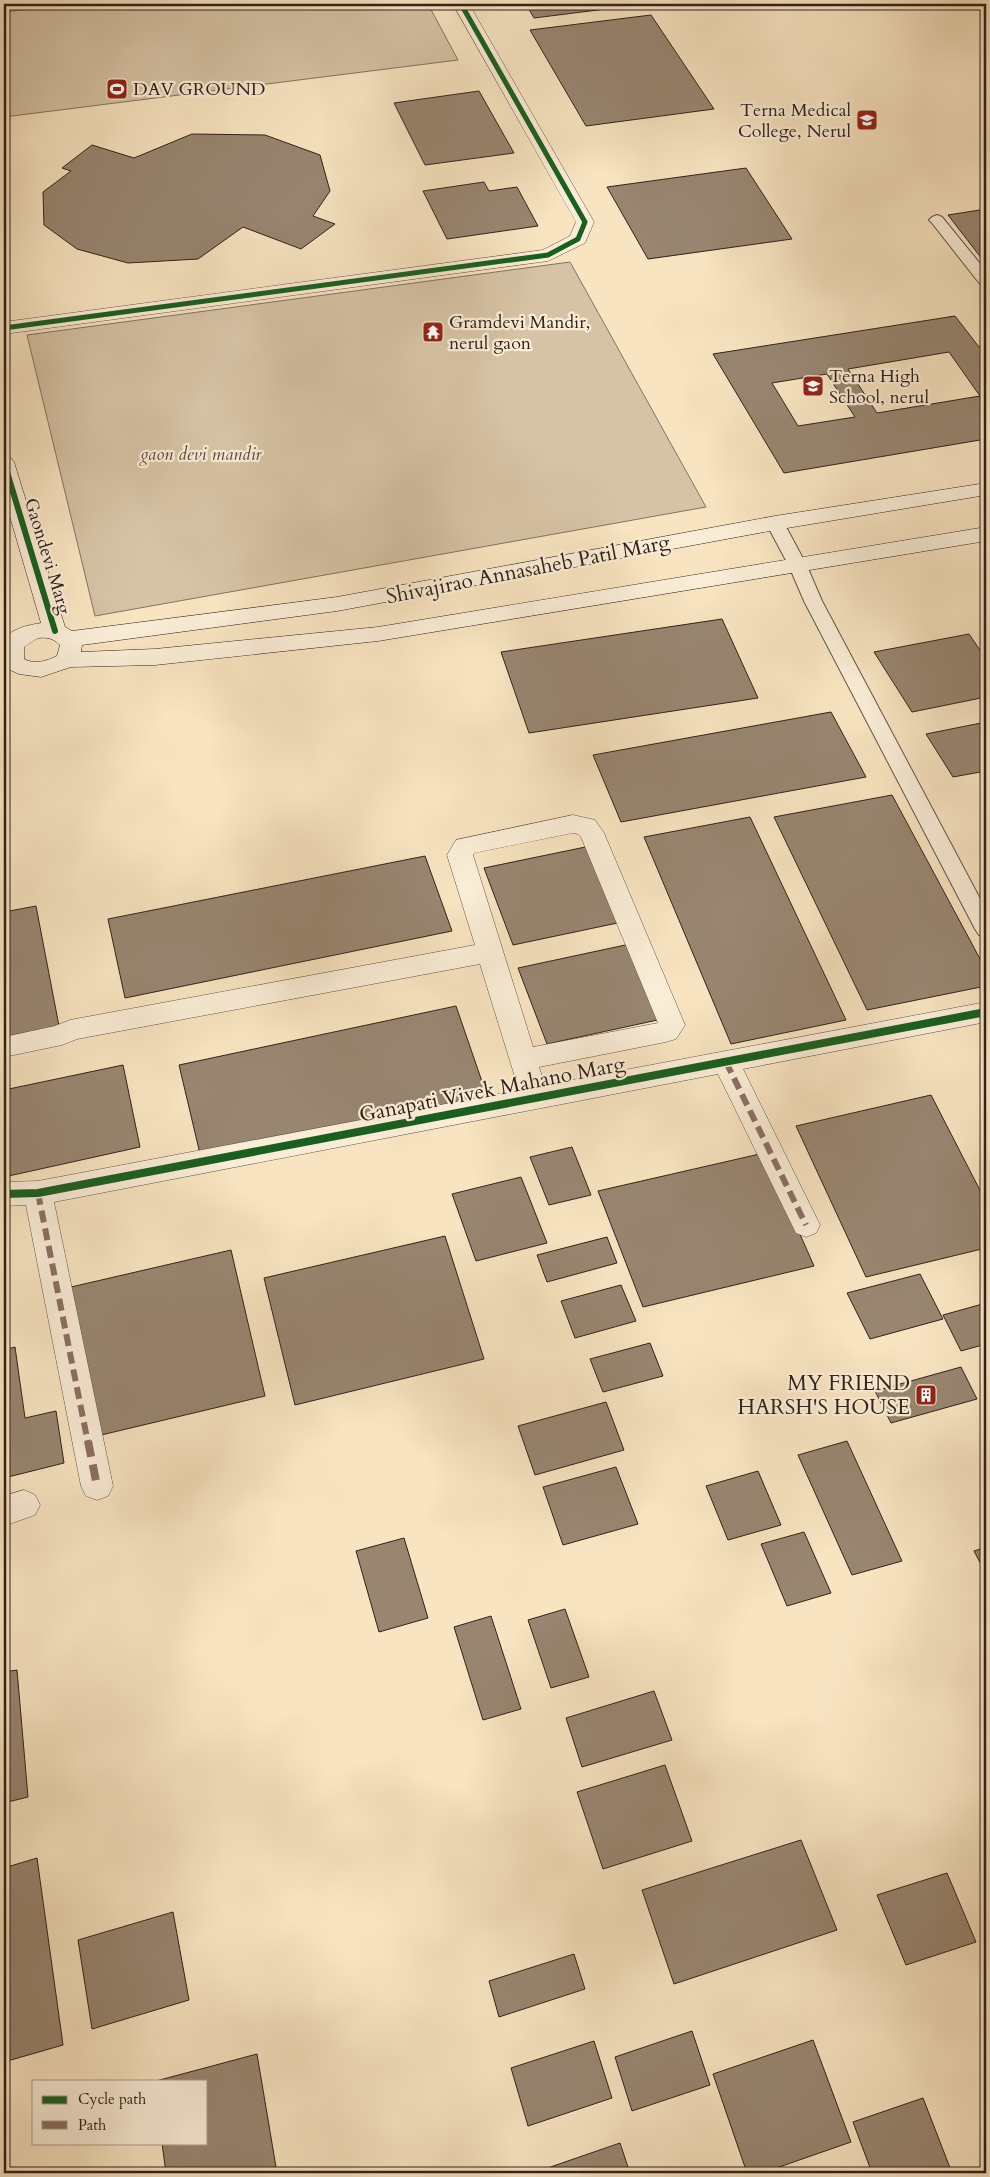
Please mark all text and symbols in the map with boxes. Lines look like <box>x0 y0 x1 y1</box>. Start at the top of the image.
sports icon: DAV GROUND <box>105 77 129 101</box>
place label: DAV GROUND <box>133 77 265 102</box>
place label: Terna Medical College, Nerul <box>738 98 851 144</box>
school or university icon: Terna Medical College, Nerul <box>855 108 879 132</box>
place label: Gramdevi Mandir, nerul gaon <box>449 310 590 356</box>
temple icon: Gramdevi Mandir, nerul gaon <box>421 320 445 344</box>
place label: Terna High School, nerul <box>829 364 929 410</box>
school or university icon: Terna High School, nerul <box>801 374 825 398</box>
park label: gaon devi mandir <box>139 442 263 467</box>
street label: Gaondevi Marg <box>18 495 77 618</box>
street label: Shivajirao Annasaheb Patil Marg <box>384 528 673 611</box>
street label: Ganapati Vivek Mahano Marg <box>357 1049 628 1130</box>
place label: MY FRIEND HARSH'S HOUSE <box>738 1369 910 1422</box>
building icon: MY FRIEND HARSH'S HOUSE <box>914 1383 938 1407</box>
legend <box>32 2080 208 2144</box>
text: Cycle path <box>78 2089 147 2109</box>
text: Path <box>78 2115 107 2135</box>

